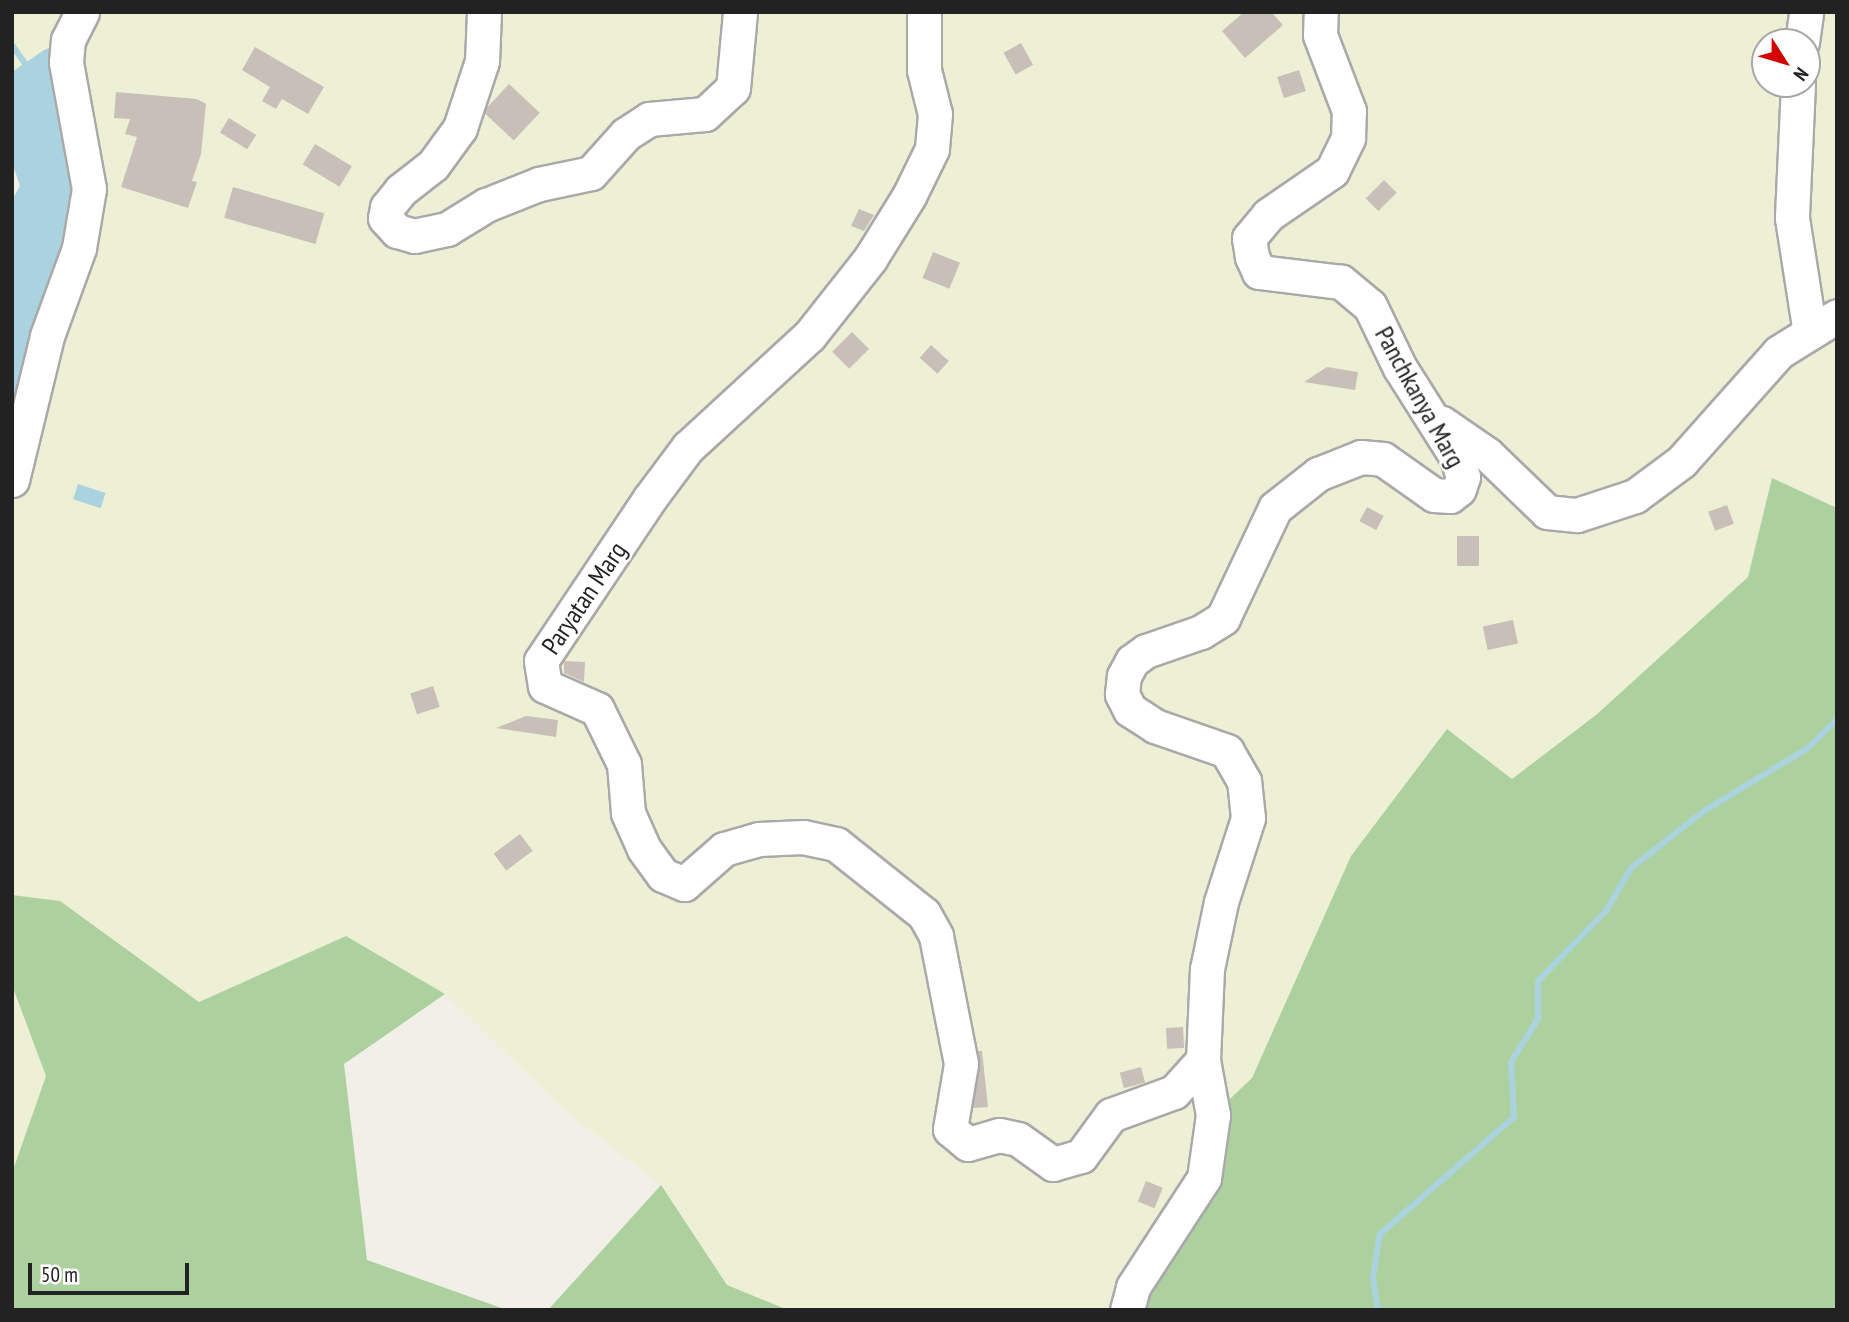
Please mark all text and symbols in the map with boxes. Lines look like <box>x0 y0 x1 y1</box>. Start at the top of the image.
north arrow <box>1751 28 1821 98</box>
text: N <box>1789 63 1814 86</box>
street label: Panchkanya Marg <box>1368 321 1472 473</box>
street label: Paryatan Marg <box>535 536 633 660</box>
scale bar <box>32 1248 192 1292</box>
text: 50 m <box>41 1261 78 1288</box>

